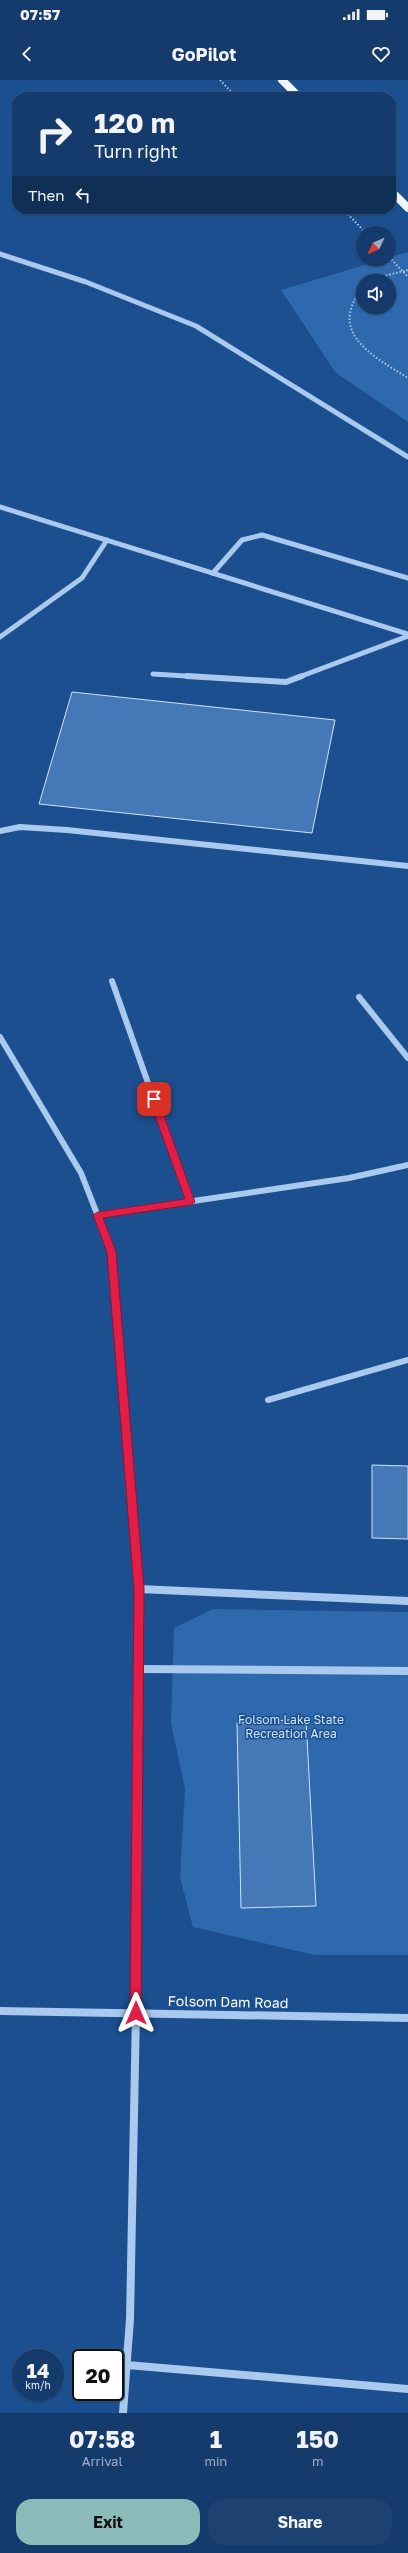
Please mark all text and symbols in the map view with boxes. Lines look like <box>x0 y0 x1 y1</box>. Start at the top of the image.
text: 07:57 <box>20 5 60 23</box>
icon: back <box>16 43 38 65</box>
text: GoPilot <box>172 43 236 65</box>
icon: heart <box>370 43 392 65</box>
text: 120 m <box>94 106 175 139</box>
icon: right <box>28 108 80 160</box>
text: Turn right <box>94 140 178 162</box>
icon: left <box>72 184 94 206</box>
text: Then <box>28 186 64 204</box>
north arrow <box>356 226 396 266</box>
map controls <box>356 226 396 314</box>
button: sound <box>356 274 396 314</box>
pin <box>137 1082 171 1116</box>
icon: arrive <box>143 1088 165 1110</box>
park label: Folsom Lake State Recreation Area <box>238 1712 344 1741</box>
position arrow <box>115 1992 157 2034</box>
street label: Folsom Dam Road <box>168 1992 288 2011</box>
speed limit sign: 20 <box>72 2349 124 2401</box>
text: 14 <box>27 2358 49 2382</box>
text: km/h <box>25 2379 51 2391</box>
text: 07:58 <box>69 2424 135 2453</box>
text: 1 <box>210 2424 222 2453</box>
text: 150 <box>296 2424 339 2453</box>
text: Arrival <box>82 2453 123 2469</box>
text: min <box>204 2453 227 2469</box>
text: m <box>312 2453 323 2469</box>
button: Exit <box>16 2499 200 2545</box>
button: Share <box>208 2499 392 2545</box>

